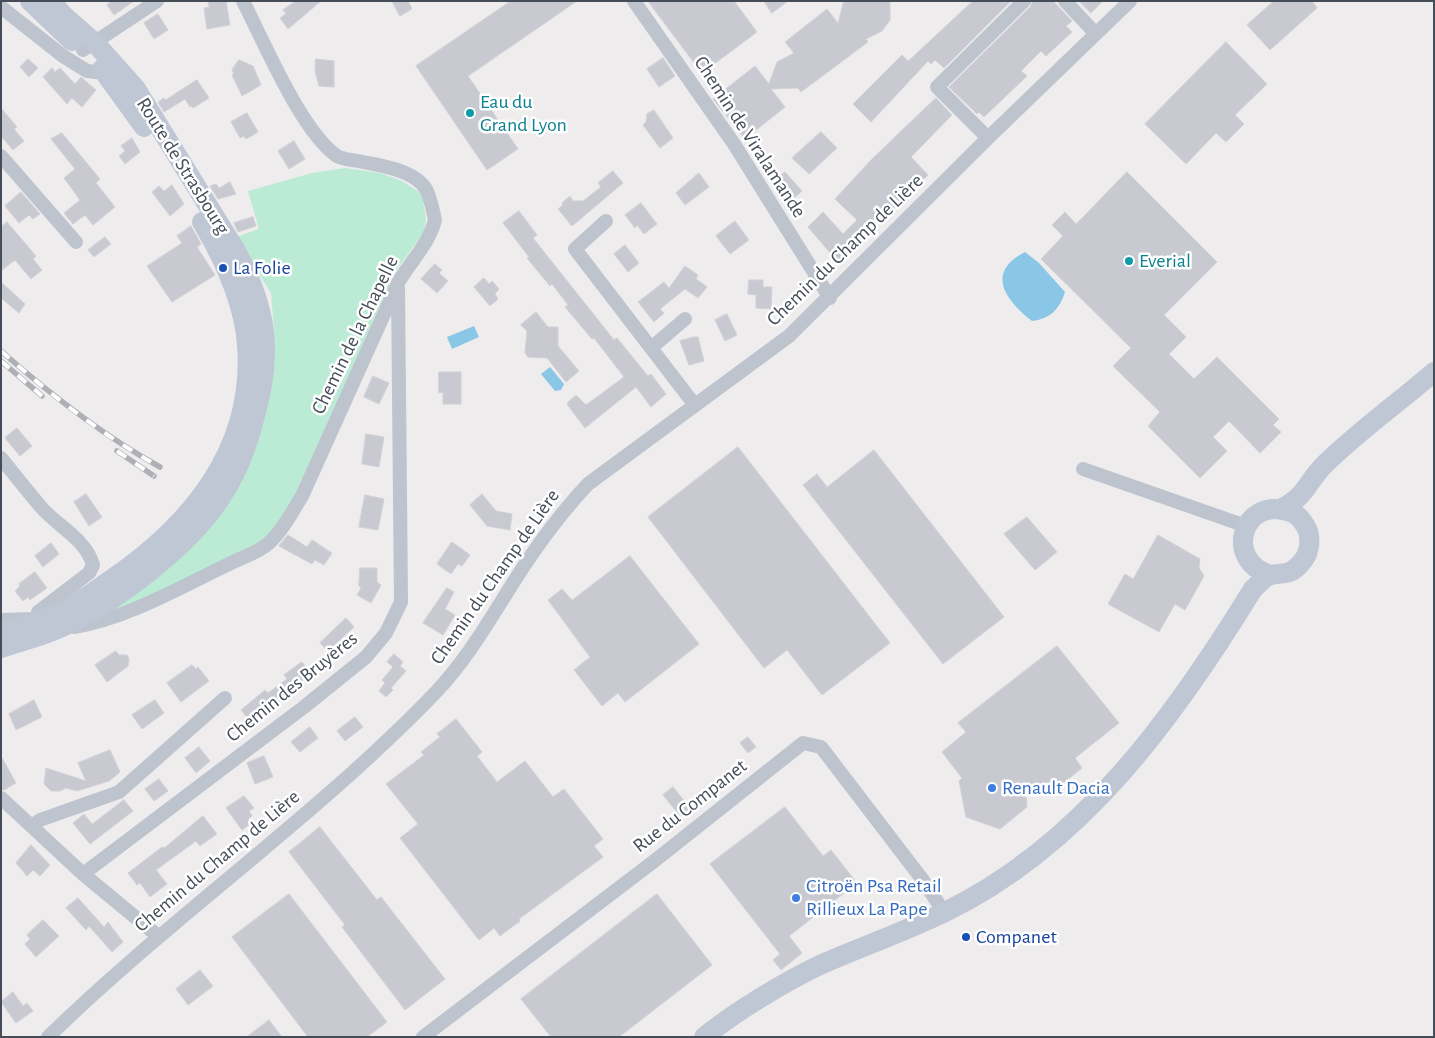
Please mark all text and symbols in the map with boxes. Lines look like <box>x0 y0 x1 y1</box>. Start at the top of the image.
street label: Chemin de Viralamande <box>689 52 811 222</box>
place label: Eau du Grand Lyon <box>480 90 567 137</box>
street label: Route de Strasbourg <box>131 93 235 239</box>
marker: Eau du Grand Lyon <box>464 107 476 119</box>
street label: Chemin du Champ de Lière <box>762 169 928 331</box>
place label: Everial <box>1139 249 1191 273</box>
street label: Chemin de la Chapelle <box>306 252 404 418</box>
marker: Everial <box>1123 255 1135 267</box>
place label: La Folie <box>233 256 291 280</box>
marker: La Folie <box>217 262 229 274</box>
street label: Chemin du Champ de Lière <box>425 485 565 669</box>
street label: Chemin des Bruyères <box>221 627 363 747</box>
street label: Rue du Companet <box>628 754 752 858</box>
place label: Renault Dacia <box>1002 776 1110 800</box>
marker: Renault Dacia <box>986 782 998 794</box>
street label: Chemin du Champ de Lière <box>129 785 305 937</box>
place label: Citroën Psa Retail Rillieux La Pape <box>806 874 942 921</box>
marker: Citroën Psa Retail Rillieux La Pape <box>790 892 802 904</box>
place label: Companet <box>976 925 1057 949</box>
marker: Companet <box>960 931 972 943</box>

